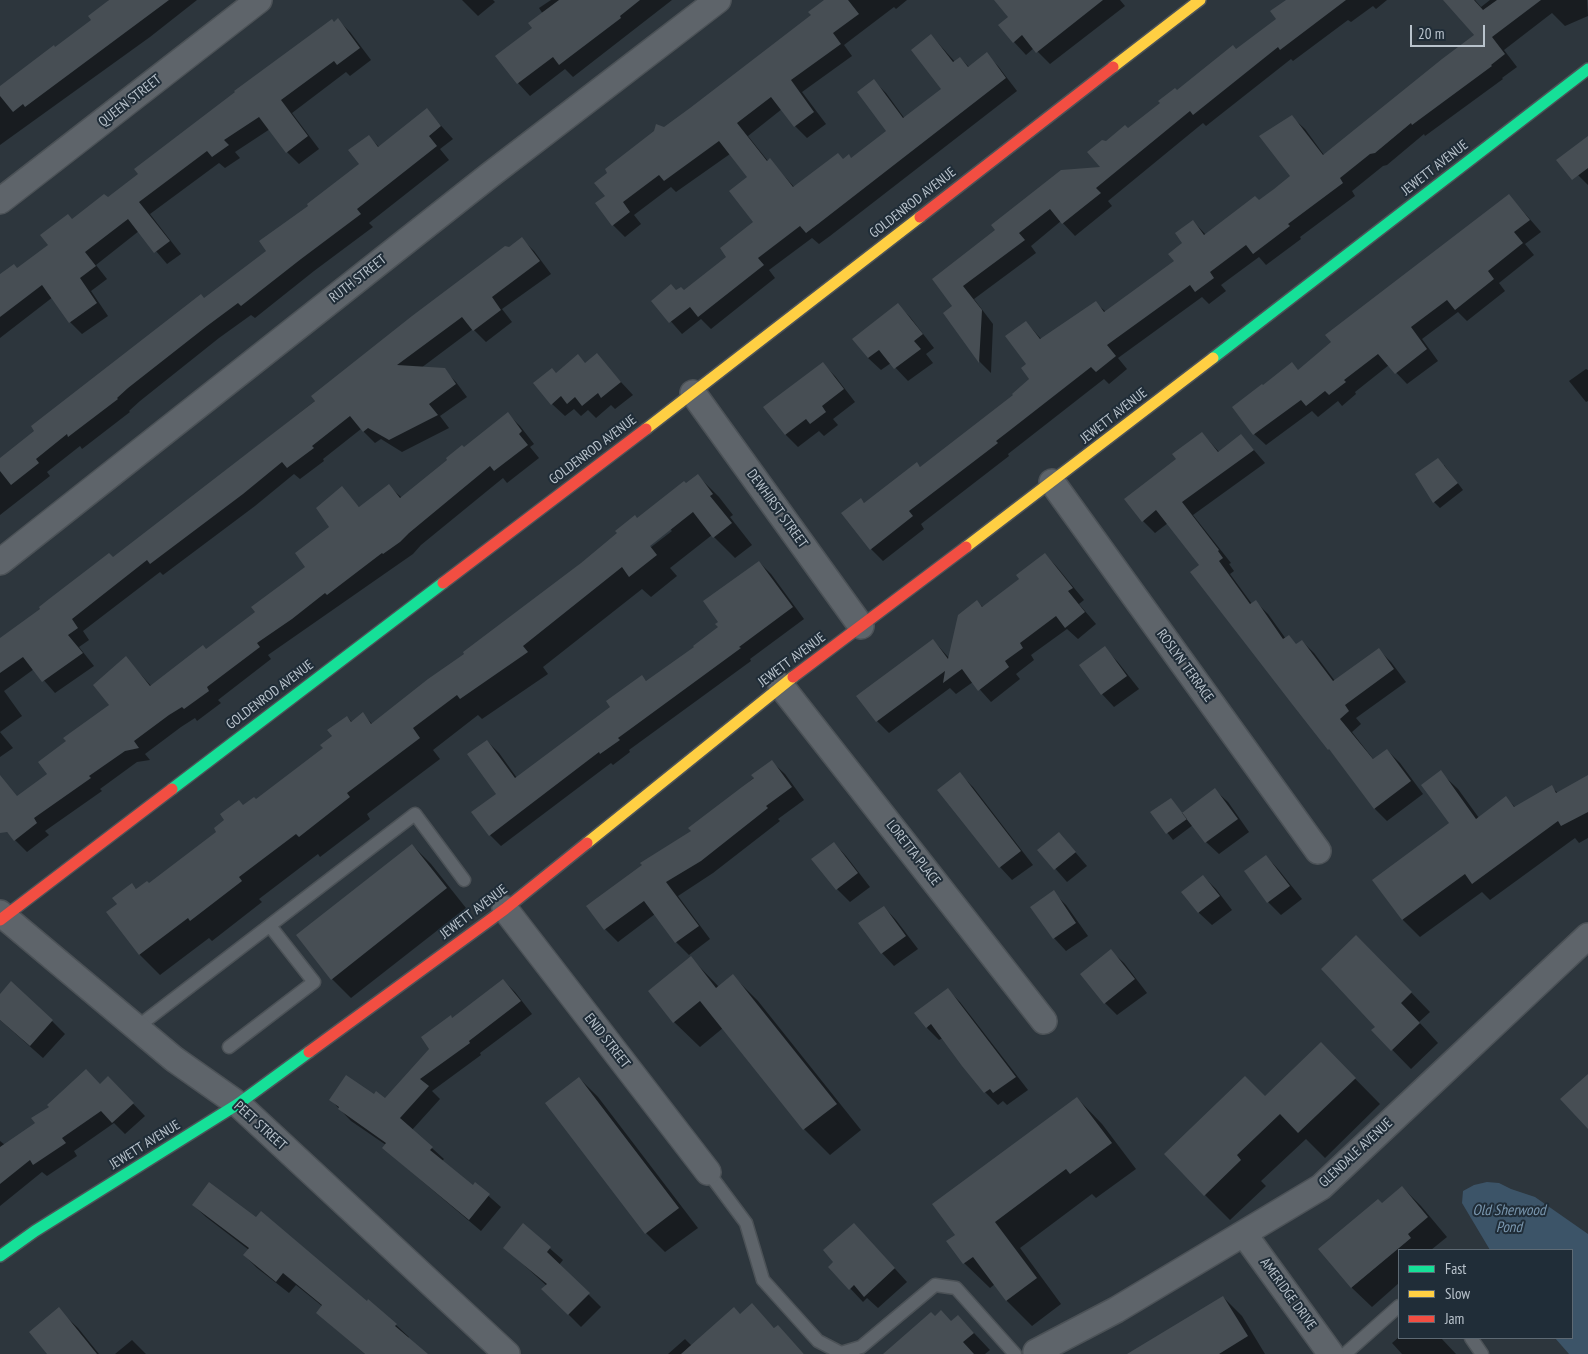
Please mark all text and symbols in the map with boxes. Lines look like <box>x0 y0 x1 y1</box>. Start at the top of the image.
scale bar <box>1413 15 1488 47</box>
text: 20 m <box>1418 24 1444 43</box>
street label: QUEEN STREET <box>95 71 165 131</box>
street label: JEWETT AVENUE <box>1398 137 1472 199</box>
street label: GOLDENROD AVENUE <box>866 164 960 242</box>
street label: RUTH STREET <box>326 251 390 307</box>
street label: JEWETT AVENUE <box>1077 385 1151 447</box>
street label: GOLDENROD AVENUE <box>546 412 640 488</box>
street label: DEWHIRST STREET <box>743 467 811 551</box>
street label: ROSLYN TERRACE <box>1153 626 1217 706</box>
street label: JEWETT AVENUE <box>755 629 829 691</box>
street label: GOLDENROD AVENUE <box>223 657 317 733</box>
street label: LORETTA PLACE <box>882 817 944 889</box>
street label: JEWETT AVENUE <box>437 881 511 943</box>
street label: ENID STREET <box>581 1010 633 1072</box>
street label: PEET STREET <box>230 1098 290 1154</box>
street label: GLENDALE AVENUE <box>1316 1115 1396 1191</box>
street label: JEWETT AVENUE <box>107 1117 183 1173</box>
water label: Old Sherwood Pond <box>1473 1202 1545 1237</box>
legend <box>1398 1249 1573 1339</box>
street label: AMERIDGE DRIVE <box>1256 1255 1320 1333</box>
text: Fast <box>1445 1259 1466 1278</box>
text: Slow <box>1445 1284 1470 1303</box>
text: Jam <box>1445 1309 1464 1328</box>

